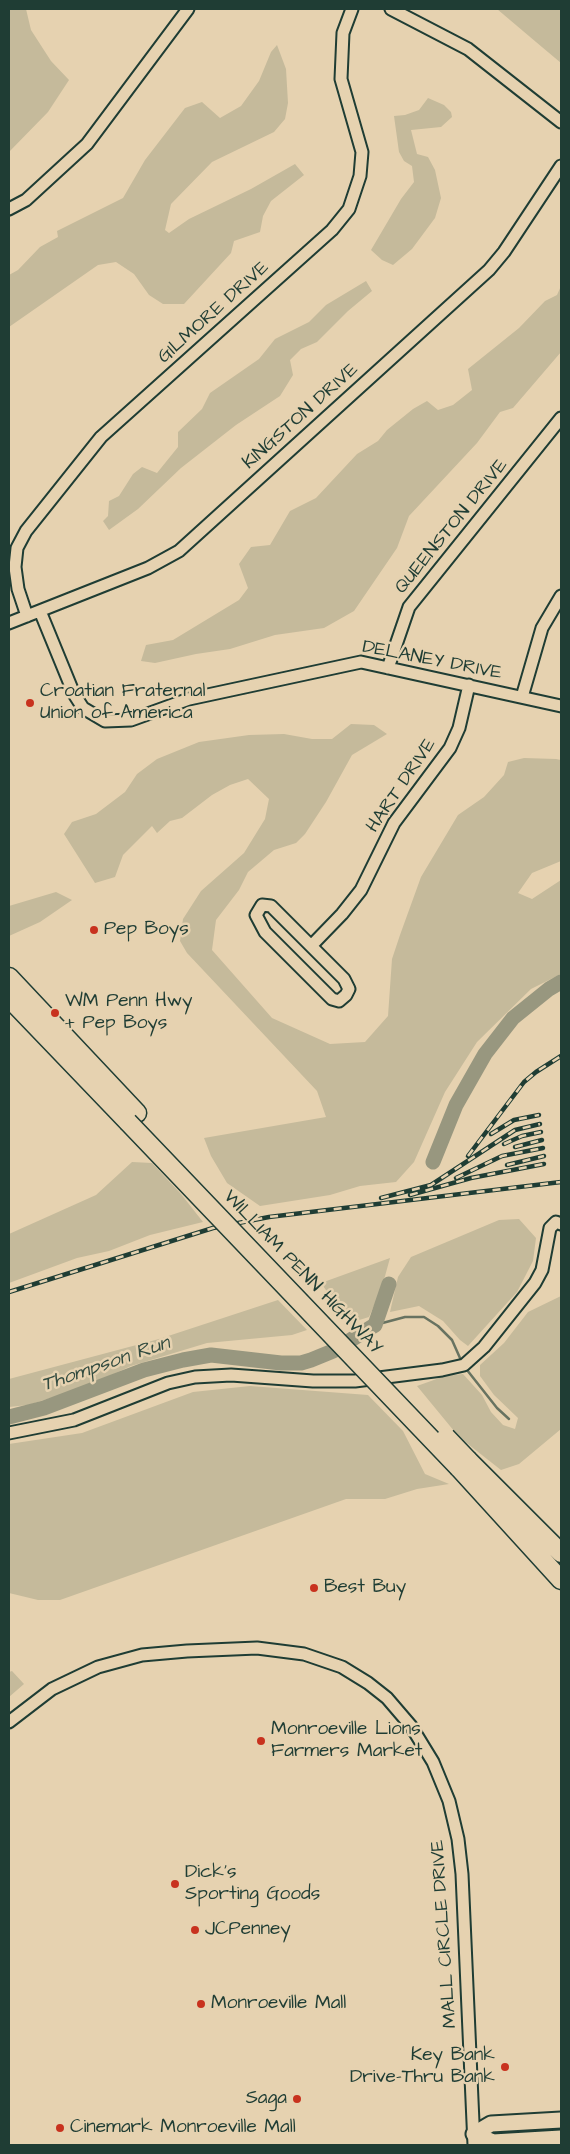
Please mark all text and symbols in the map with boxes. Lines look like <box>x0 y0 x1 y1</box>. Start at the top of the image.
street label: GILMORE DRIVE <box>154 257 274 369</box>
street label: KINGSTON DRIVE <box>239 359 363 475</box>
street label: QUEENSTON DRIVE <box>391 455 513 599</box>
street label: DELANEY DRIVE <box>360 636 504 686</box>
place label: Croatian Fraternal Union of America <box>40 681 206 725</box>
marker: Croatian Fraternal Union of America <box>24 697 36 709</box>
street label: HART DRIVE <box>362 735 442 837</box>
place label: Pep Boys <box>104 919 189 941</box>
marker: Pep Boys <box>88 924 100 936</box>
place label: WM Penn Hwy + Pep Boys <box>65 991 192 1035</box>
marker: WM Penn Hwy + Pep Boys <box>49 1007 61 1019</box>
street label: WILLIAM PENN HIGHWAY <box>218 1186 386 1360</box>
water label: Thompson Run <box>39 1332 173 1398</box>
place label: Best Buy <box>324 1577 406 1599</box>
marker: Best Buy <box>308 1582 320 1594</box>
place label: Monroeville Lions Farmers Market <box>271 1719 422 1763</box>
marker: Monroeville Lions Farmers Market <box>255 1735 267 1747</box>
street label: MALL CIRCLE DRIVE <box>427 1839 463 2029</box>
place label: Dick's Sporting Goods <box>185 1862 320 1906</box>
marker: Dick's Sporting Goods <box>169 1878 181 1890</box>
place label: JCPenney <box>205 1919 291 1941</box>
marker: JCPenney <box>189 1924 201 1936</box>
place label: Monroeville Mall <box>211 1993 346 2015</box>
marker: Monroeville Mall <box>195 1998 207 2010</box>
place label: Key Bank Drive-Thru Bank <box>350 2045 495 2089</box>
marker: Key Bank Drive-Thru Bank <box>499 2061 511 2073</box>
place label: Saga <box>246 2088 287 2110</box>
marker: Saga <box>291 2093 303 2105</box>
place label: Cinemark Monroeville Mall <box>70 2117 296 2139</box>
marker: Cinemark Monroeville Mall <box>54 2122 66 2134</box>

